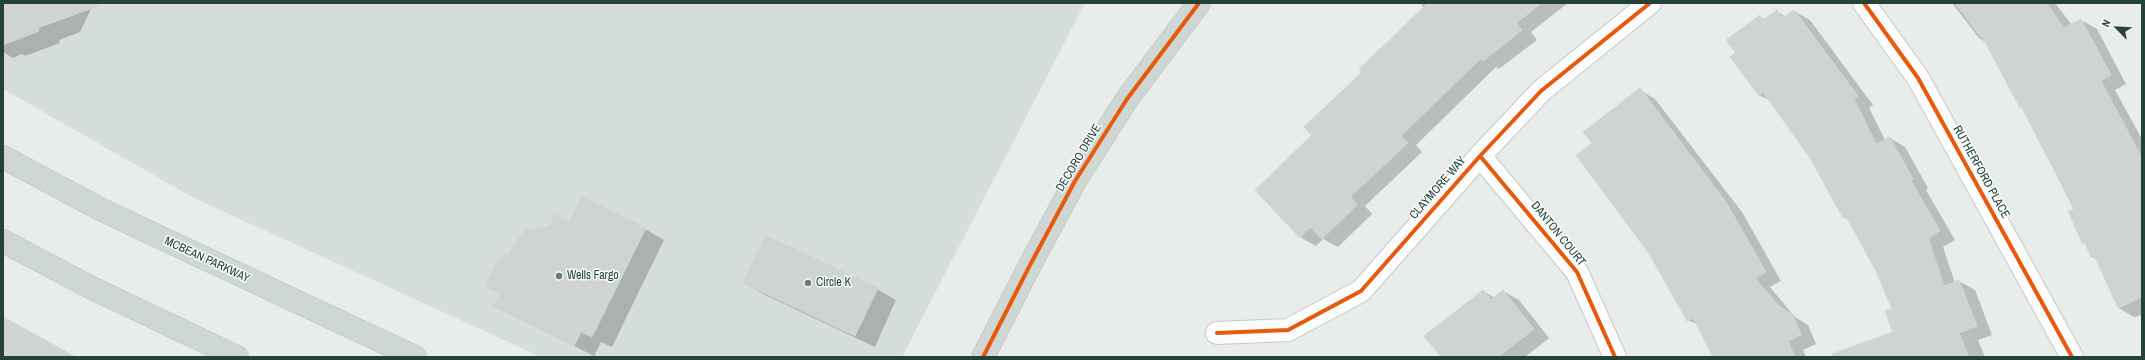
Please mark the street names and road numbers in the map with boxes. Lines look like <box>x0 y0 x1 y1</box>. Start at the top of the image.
street label: DECORO DRIVE <box>1053 122 1105 194</box>
street label: RUTHERFORD PLACE <box>1950 123 2012 221</box>
street label: CLAYMORE WAY <box>1407 154 1469 222</box>
street label: DANTON COURT <box>1528 199 1588 269</box>
street label: MCBEAN PARKWAY <box>162 234 252 286</box>

